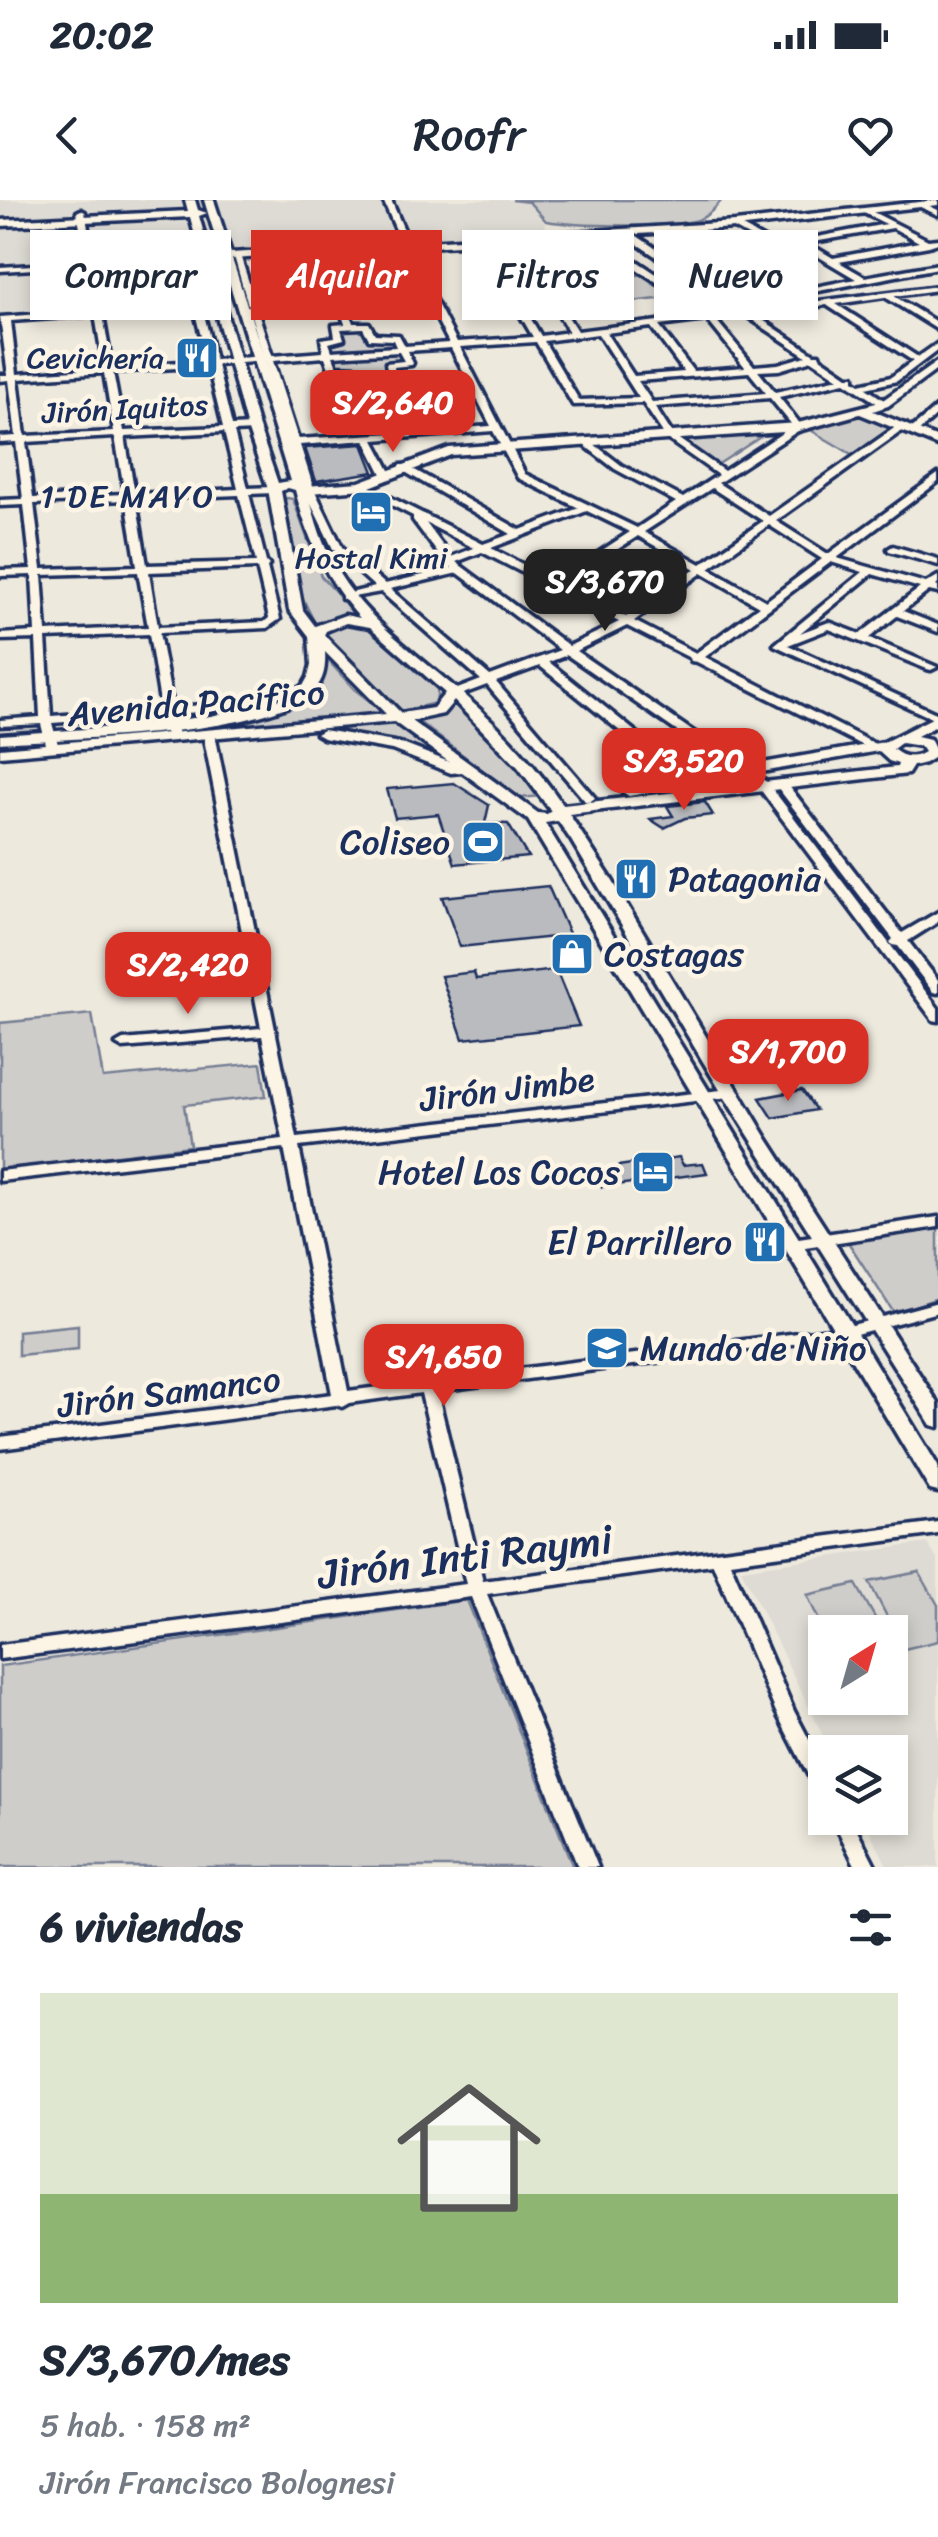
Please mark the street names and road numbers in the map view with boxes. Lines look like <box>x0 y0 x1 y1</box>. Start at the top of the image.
street label: Jirón Iquitos <box>39 378 210 440</box>
street label: Avenida Pacífico <box>64 661 327 745</box>
street label: Jirón Jimbe <box>415 1048 598 1131</box>
street label: Jirón Samanco <box>53 1348 284 1437</box>
street label: Jirón Inti Raymi <box>312 1502 618 1612</box>

